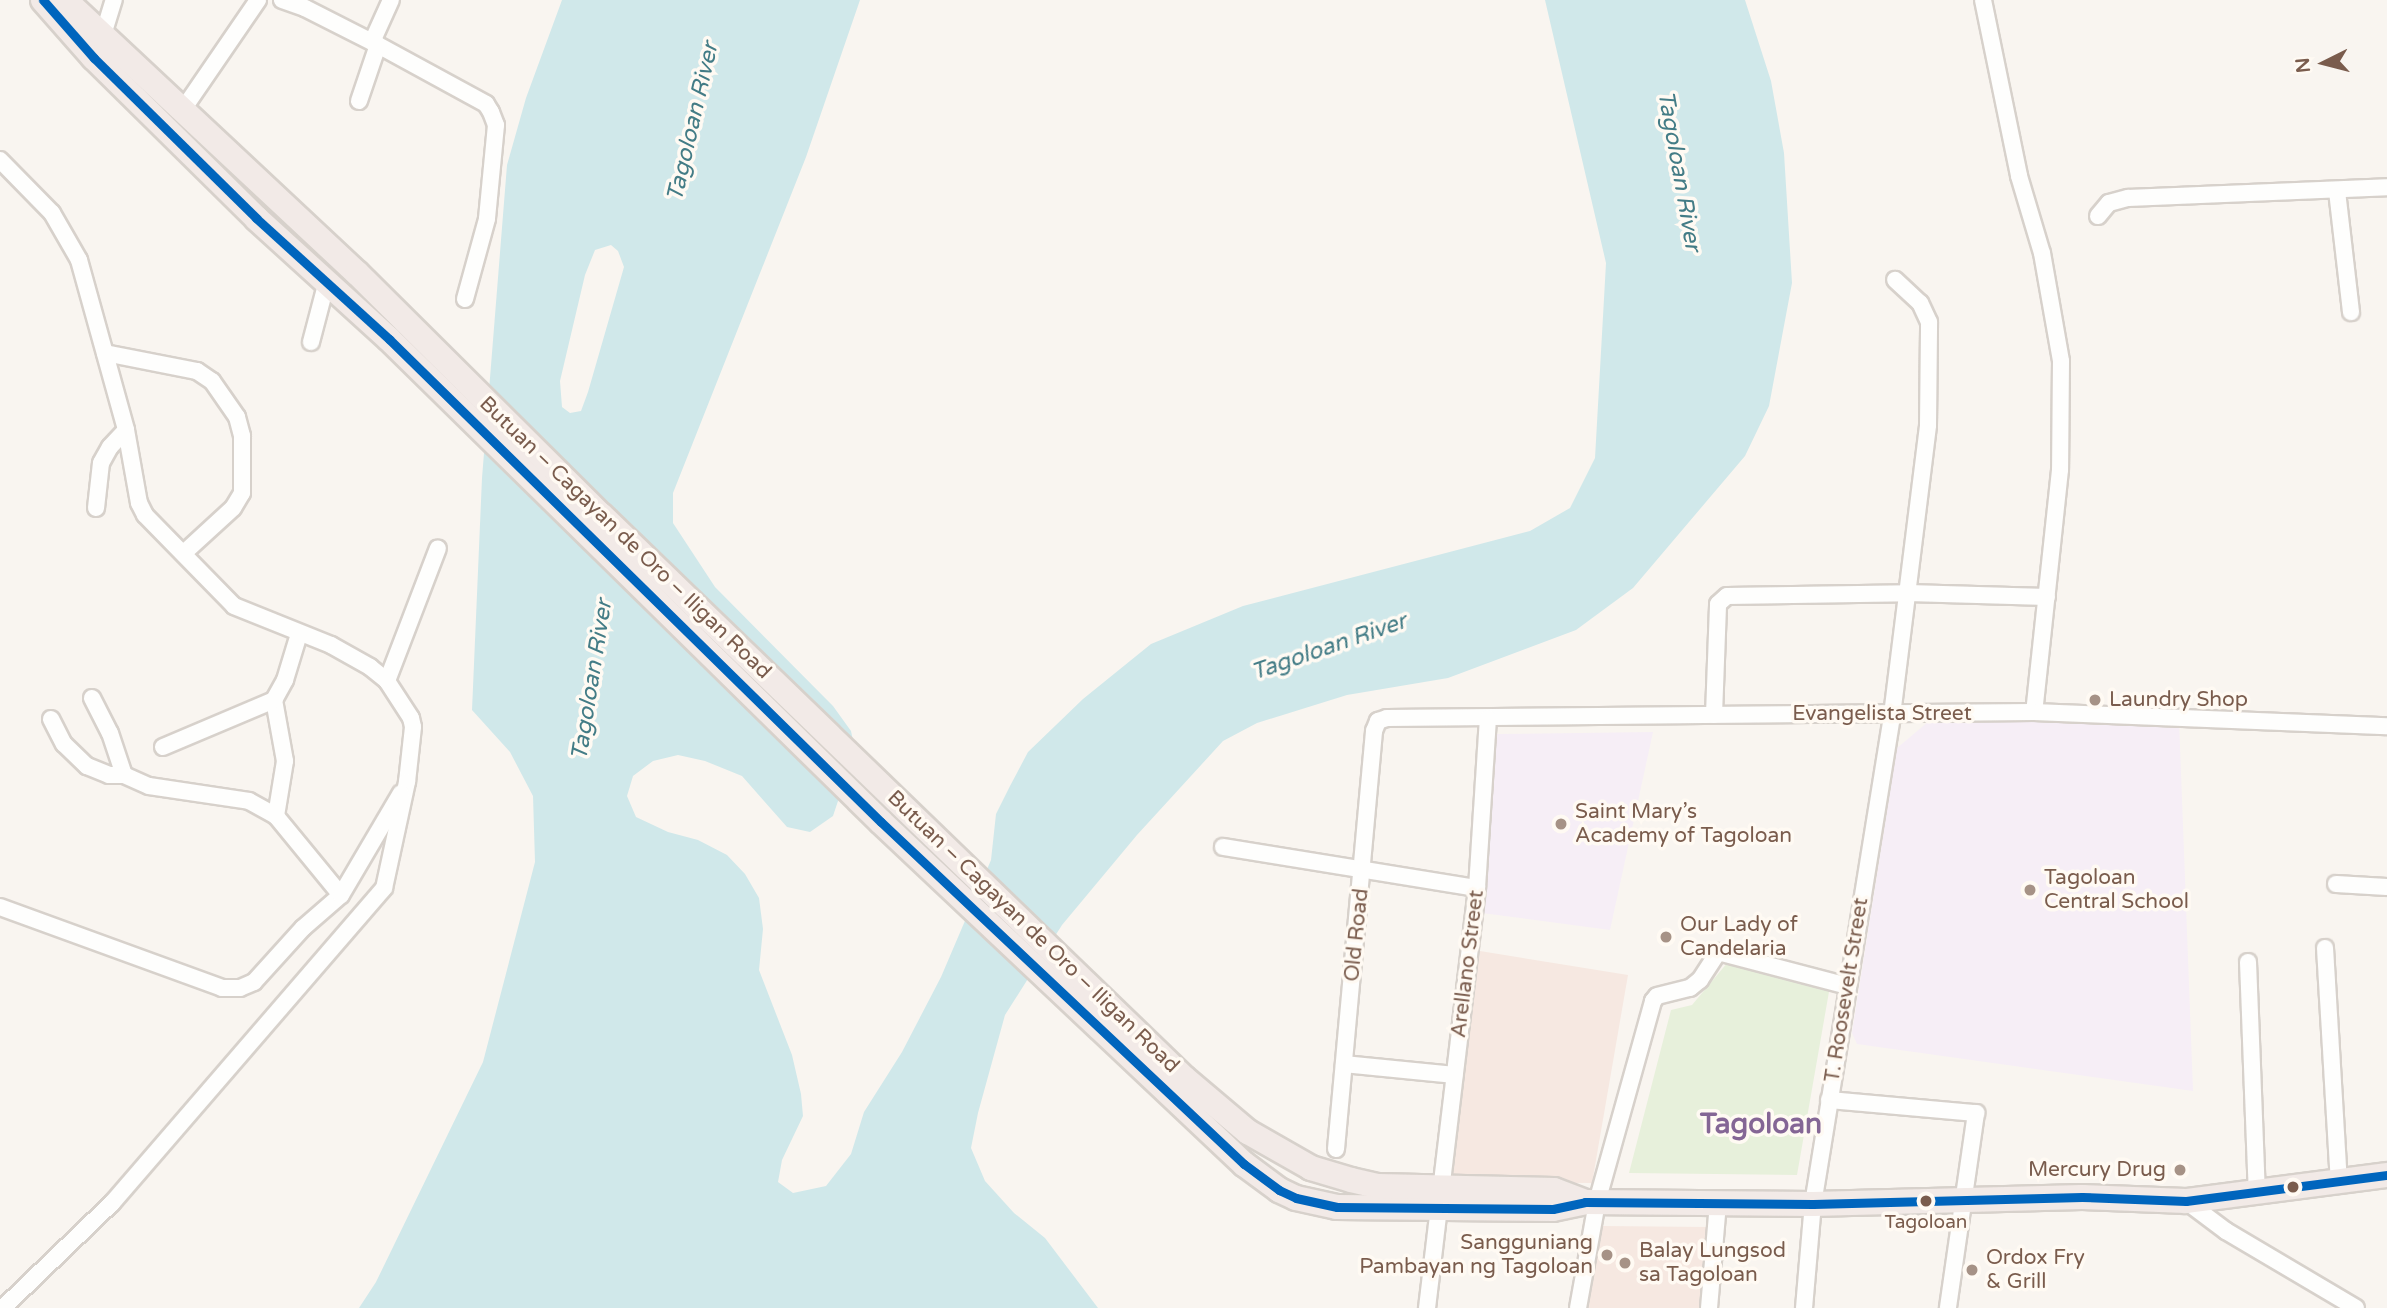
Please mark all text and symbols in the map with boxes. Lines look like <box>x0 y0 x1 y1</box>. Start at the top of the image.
north arrow <box>2289 28 2359 98</box>
water label: Tagoloan River <box>661 40 725 204</box>
text: N <box>2291 56 2315 74</box>
water label: Tagoloan River <box>1651 89 1707 253</box>
street label: Butuan – Cagayan de Oro – Iligan Road <box>474 391 776 685</box>
water label: Tagoloan River <box>566 598 618 762</box>
water label: Tagoloan River <box>1248 608 1410 686</box>
place label: Laundry Shop <box>2109 687 2248 713</box>
marker: Laundry Shop <box>2087 692 2103 708</box>
street label: Evangelista Street <box>1792 701 1972 727</box>
street label: Butuan – Cagayan de Oro – Iligan Road <box>882 785 1184 1079</box>
place label: Saint Mary’s Academy of Tagoloan <box>1575 799 1792 849</box>
marker: Saint Mary’s Academy of Tagoloan <box>1553 816 1569 832</box>
place label: Tagoloan Central School <box>2044 865 2189 915</box>
marker: Tagoloan Central School <box>2022 882 2038 898</box>
street label: Old Road <box>1340 887 1374 983</box>
street label: Arellano Street <box>1446 889 1490 1039</box>
street label: T. Roosevelt Street <box>1820 896 1874 1084</box>
place label: Our Lady of Candelaria <box>1680 912 1798 962</box>
marker: Our Lady of Candelaria <box>1658 929 1674 945</box>
district label: Tagoloan <box>1700 1107 1822 1141</box>
place label: Mercury Drug <box>2028 1157 2166 1183</box>
marker: Mercury Drug <box>2172 1162 2188 1178</box>
unlabelled marker <box>2286 1180 2300 1194</box>
marker: Tagoloan <box>1919 1194 1933 1208</box>
place label: Tagoloan <box>1885 1212 1967 1234</box>
place label: Sangguniang Pambayan ng Tagoloan <box>1359 1230 1593 1280</box>
place label: Balay Lungsod sa Tagoloan <box>1639 1238 1786 1288</box>
place label: Ordox Fry & Grill <box>1986 1245 2085 1295</box>
marker: Sangguniang Pambayan ng Tagoloan <box>1599 1247 1615 1263</box>
marker: Balay Lungsod sa Tagoloan <box>1617 1255 1633 1271</box>
marker: Ordox Fry & Grill <box>1964 1262 1980 1278</box>

